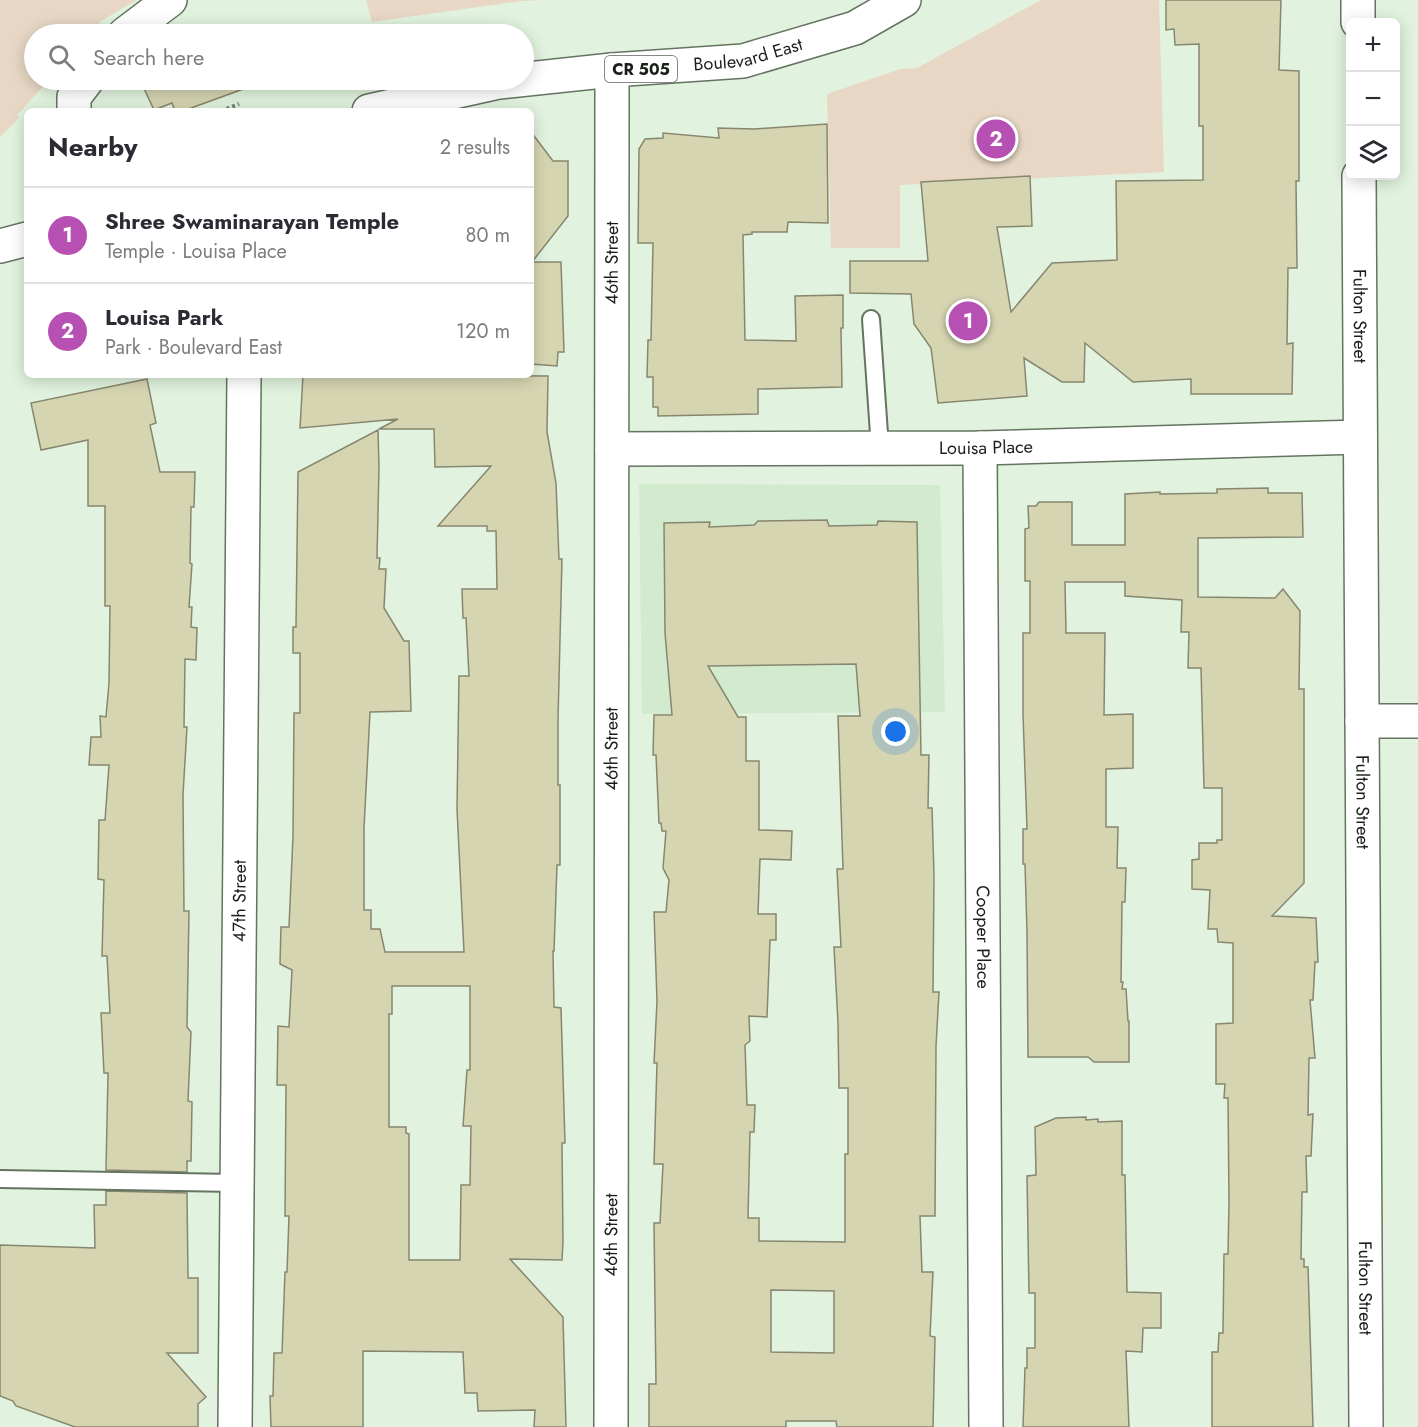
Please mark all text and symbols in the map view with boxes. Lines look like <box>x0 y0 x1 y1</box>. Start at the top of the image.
map controls <box>1346 18 1400 180</box>
button: + <box>1346 18 1400 72</box>
search box <box>24 24 534 90</box>
street label: Boulevard East <box>693 31 806 77</box>
icon: search <box>45 41 78 74</box>
text: Search here <box>93 41 204 73</box>
road number: CR 505 <box>605 56 677 82</box>
button: − <box>1346 72 1400 126</box>
pin: 2 <box>976 116 1016 162</box>
button: layers <box>1346 126 1400 180</box>
text: Nearby <box>48 128 137 166</box>
text: 2 results <box>440 133 510 162</box>
text: Shree Swaminarayan Temple <box>105 205 399 237</box>
text: 1 <box>62 221 73 250</box>
text: 80 m <box>465 221 510 250</box>
street label: 46th Street <box>599 221 625 305</box>
text: Temple · Louisa Place <box>105 237 287 266</box>
street label: Fulton Street <box>1347 269 1373 364</box>
pin: 1 <box>948 298 988 344</box>
text: Louisa Park <box>105 301 223 333</box>
text: 2 <box>61 317 74 346</box>
text: 120 m <box>456 317 510 346</box>
text: Park · Boulevard East <box>105 333 282 362</box>
street label: Louisa Place <box>939 433 1033 461</box>
street label: 46th Street <box>598 707 625 791</box>
your location <box>881 717 910 746</box>
street label: Fulton Street <box>1349 755 1376 850</box>
street label: 47th Street <box>226 859 253 942</box>
street label: Cooper Place <box>970 885 996 989</box>
street label: 46th Street <box>598 1193 624 1277</box>
street label: Fulton Street <box>1352 1241 1378 1336</box>

